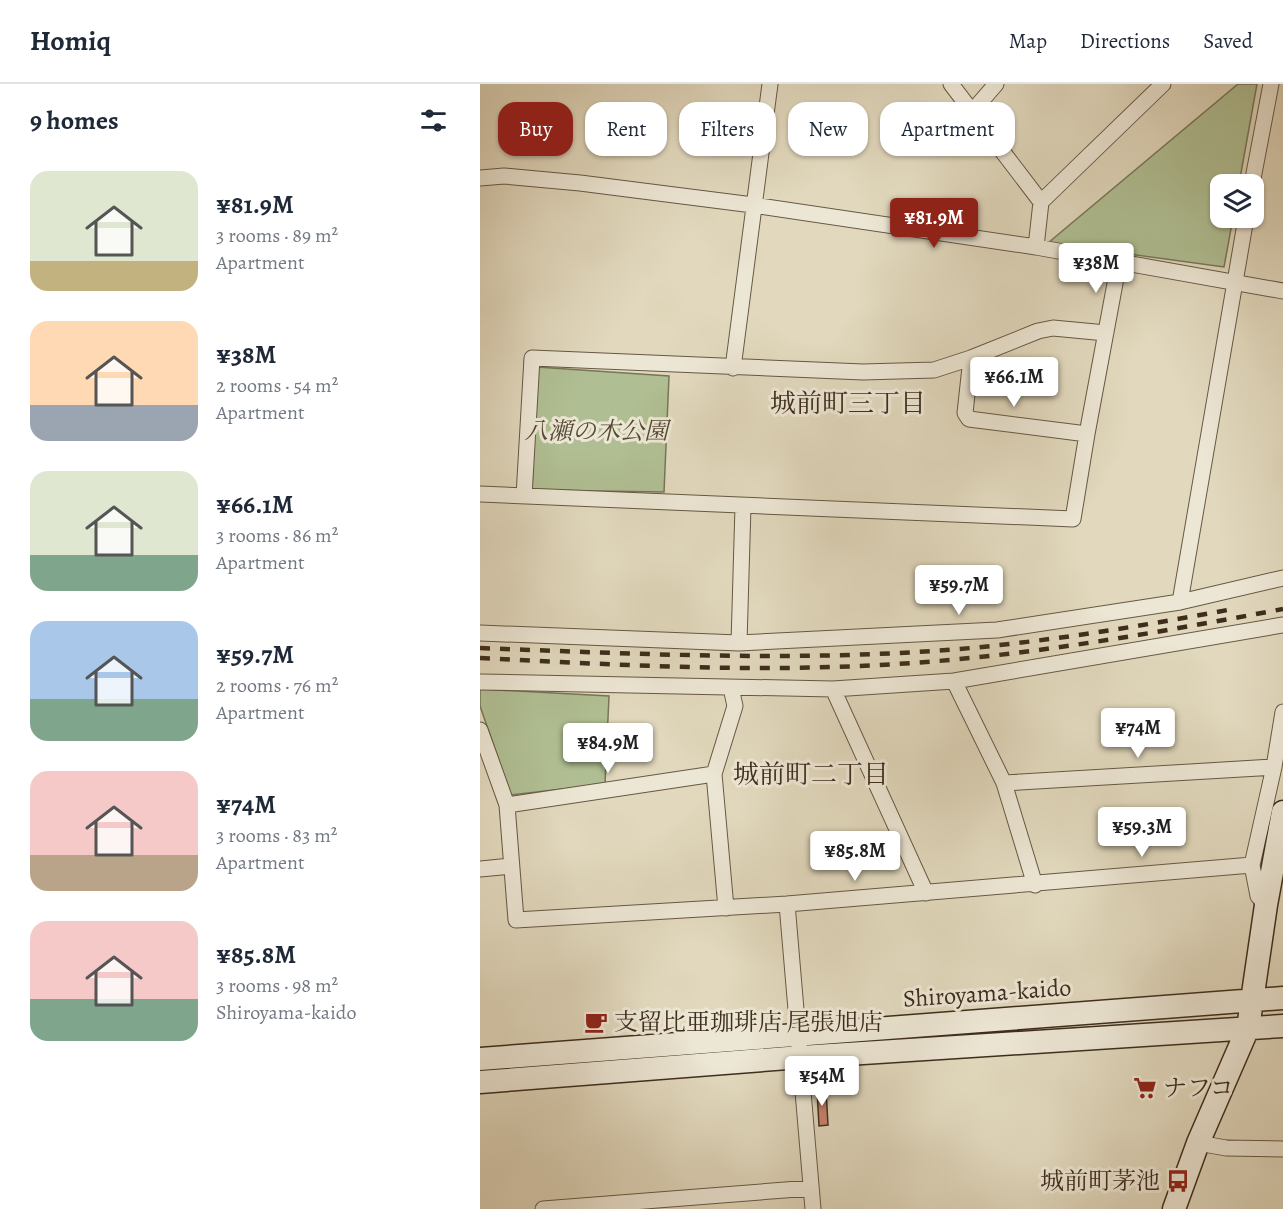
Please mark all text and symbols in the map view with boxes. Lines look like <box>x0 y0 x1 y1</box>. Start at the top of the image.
text: Homiq <box>30 22 111 60</box>
text: Map <box>1009 27 1047 55</box>
text: Directions <box>1080 27 1170 55</box>
text: Saved <box>1203 27 1253 55</box>
chip: Buy <box>498 102 573 156</box>
chip: Rent <box>585 102 667 156</box>
chip: Filters <box>679 102 776 156</box>
chip: New <box>788 102 868 156</box>
chip: Apartment <box>880 102 1015 156</box>
text: 9 homes <box>30 103 119 138</box>
icon: filters <box>417 104 450 137</box>
map controls <box>1210 174 1264 228</box>
button: layers <box>1210 174 1264 228</box>
text: ¥81.9M <box>216 187 294 222</box>
icon: home <box>78 195 150 267</box>
pin: ¥81.9M <box>885 198 983 249</box>
text: ¥81.9M <box>904 204 964 231</box>
text: 3 rooms · 89 m² <box>216 222 338 249</box>
pin: ¥38M <box>1060 243 1132 294</box>
text: Apartment <box>216 249 305 276</box>
text: ¥38M <box>1073 249 1119 276</box>
text: ¥38M <box>216 337 276 372</box>
icon: home <box>78 345 150 417</box>
pin: ¥66.1M <box>965 357 1063 408</box>
text: ¥66.1M <box>984 363 1044 390</box>
text: 2 rooms · 54 m² <box>216 372 338 399</box>
district label: 城前町三丁目 <box>770 386 926 421</box>
text: Apartment <box>216 399 305 426</box>
park label: 八瀬の木公園 <box>524 415 672 447</box>
text: ¥66.1M <box>216 487 294 522</box>
icon: home <box>78 495 150 567</box>
text: 3 rooms · 86 m² <box>216 522 338 549</box>
text: Apartment <box>216 549 305 576</box>
pin: ¥59.7M <box>910 565 1008 616</box>
text: ¥59.7M <box>929 571 989 598</box>
text: ¥59.7M <box>216 637 294 672</box>
icon: home <box>78 645 150 717</box>
text: 2 rooms · 76 m² <box>216 672 338 699</box>
text: Apartment <box>216 699 305 726</box>
pin: ¥74M <box>1102 708 1174 759</box>
text: ¥74M <box>1115 714 1161 741</box>
pin: ¥84.9M <box>559 723 657 774</box>
text: ¥84.9M <box>577 729 639 756</box>
district label: 城前町二丁目 <box>733 757 889 792</box>
text: ¥74M <box>216 787 276 822</box>
icon: home <box>78 795 150 867</box>
pin: ¥59.3M <box>1093 807 1191 858</box>
text: ¥59.3M <box>1112 813 1172 840</box>
text: 3 rooms · 83 m² <box>216 822 337 849</box>
pin: ¥85.8M <box>806 831 904 882</box>
text: ¥85.8M <box>824 837 886 864</box>
text: Apartment <box>216 849 305 876</box>
text: ¥85.8M <box>216 937 296 972</box>
icon: home <box>78 945 150 1017</box>
street label: Shiroyama-kaido <box>902 971 1072 1015</box>
text: 3 rooms · 98 m² <box>216 972 338 999</box>
text: Shiroyama-kaido <box>216 999 357 1026</box>
place label: 支留比亜珈琲店 尾張旭店 <box>614 1006 883 1038</box>
cafe icon: 支留比亜珈琲店 尾張旭店 <box>583 1009 609 1035</box>
pin: ¥54M <box>786 1056 858 1107</box>
text: ¥54M <box>799 1062 845 1089</box>
place label: ナフコ <box>1163 1072 1234 1104</box>
supermarket icon: ナフコ <box>1132 1075 1158 1101</box>
place label: 城前町茅池 <box>1040 1165 1160 1197</box>
bus stop icon: 城前町茅池 <box>1165 1168 1191 1194</box>

